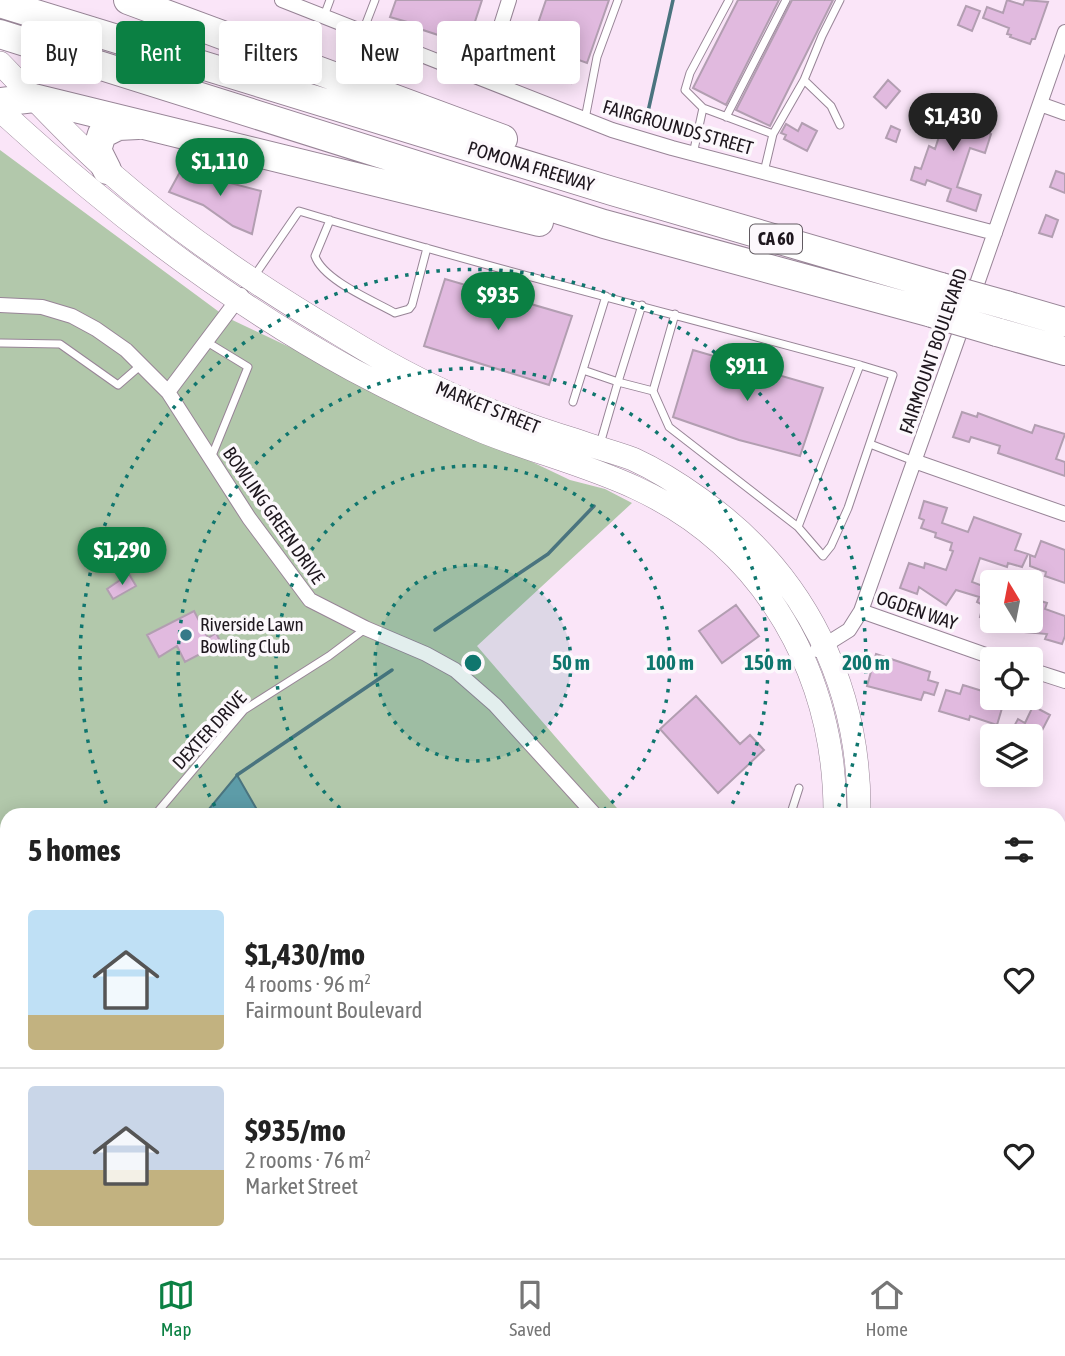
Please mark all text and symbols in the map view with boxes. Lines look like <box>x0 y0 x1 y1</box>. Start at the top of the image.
chip: Buy <box>21 21 102 84</box>
chip: Rent <box>116 21 205 84</box>
chip: Filters <box>219 21 322 84</box>
chip: New <box>336 21 423 84</box>
chip: Apartment <box>437 21 580 84</box>
pin: $1,430 <box>896 94 1010 153</box>
street label: FAIRGROUNDS STREET <box>600 95 756 159</box>
text: $1,430 <box>925 103 982 129</box>
street label: POMONA FREEWAY <box>465 136 597 196</box>
pin: $1,110 <box>163 138 277 198</box>
text: $1,110 <box>192 148 249 174</box>
road number: CA 60 <box>750 225 802 254</box>
street label: FAIRMOUNT BOULEVARD <box>894 266 972 436</box>
pin: $935 <box>457 272 539 332</box>
text: $935 <box>477 282 519 308</box>
pin: $911 <box>706 344 788 403</box>
text: $911 <box>726 353 768 379</box>
street label: MARKET STREET <box>433 376 544 438</box>
street label: BOWLING GREEN DRIVE <box>219 442 329 588</box>
pin: $1,290 <box>65 528 179 587</box>
text: $1,290 <box>94 537 151 563</box>
north arrow <box>980 570 1043 634</box>
map controls <box>980 570 1043 787</box>
street label: OGDEN WAY <box>874 586 961 634</box>
place label: Riverside Lawn Bowling Club <box>200 613 304 657</box>
marker: Riverside Lawn Bowling Club <box>178 627 194 643</box>
button: locate <box>980 647 1043 710</box>
text: 50 m <box>552 650 590 674</box>
text: 100 m <box>646 650 694 674</box>
text: 150 m <box>744 650 792 674</box>
text: 200 m <box>842 650 890 674</box>
centre of rings <box>461 651 485 675</box>
street label: DEXTER DRIVE <box>167 687 251 773</box>
button: layers <box>980 724 1043 787</box>
icon: filters <box>1000 831 1038 869</box>
text: 5 homes <box>28 833 121 867</box>
text: $1,430/mo <box>245 937 365 971</box>
icon: home <box>84 938 168 1022</box>
icon: heart <box>1000 961 1038 999</box>
text: 4 rooms · 96 m² <box>245 971 371 997</box>
text: Fairmount Boulevard <box>245 997 423 1023</box>
text: $935/mo <box>245 1113 346 1147</box>
icon: home <box>84 1114 168 1198</box>
icon: heart <box>1000 1137 1038 1175</box>
text: 2 rooms · 76 m² <box>245 1147 371 1173</box>
text: Market Street <box>245 1173 358 1199</box>
tab: Map <box>157 1276 195 1340</box>
tab: Saved <box>509 1276 551 1340</box>
tab: Home <box>866 1276 908 1340</box>

